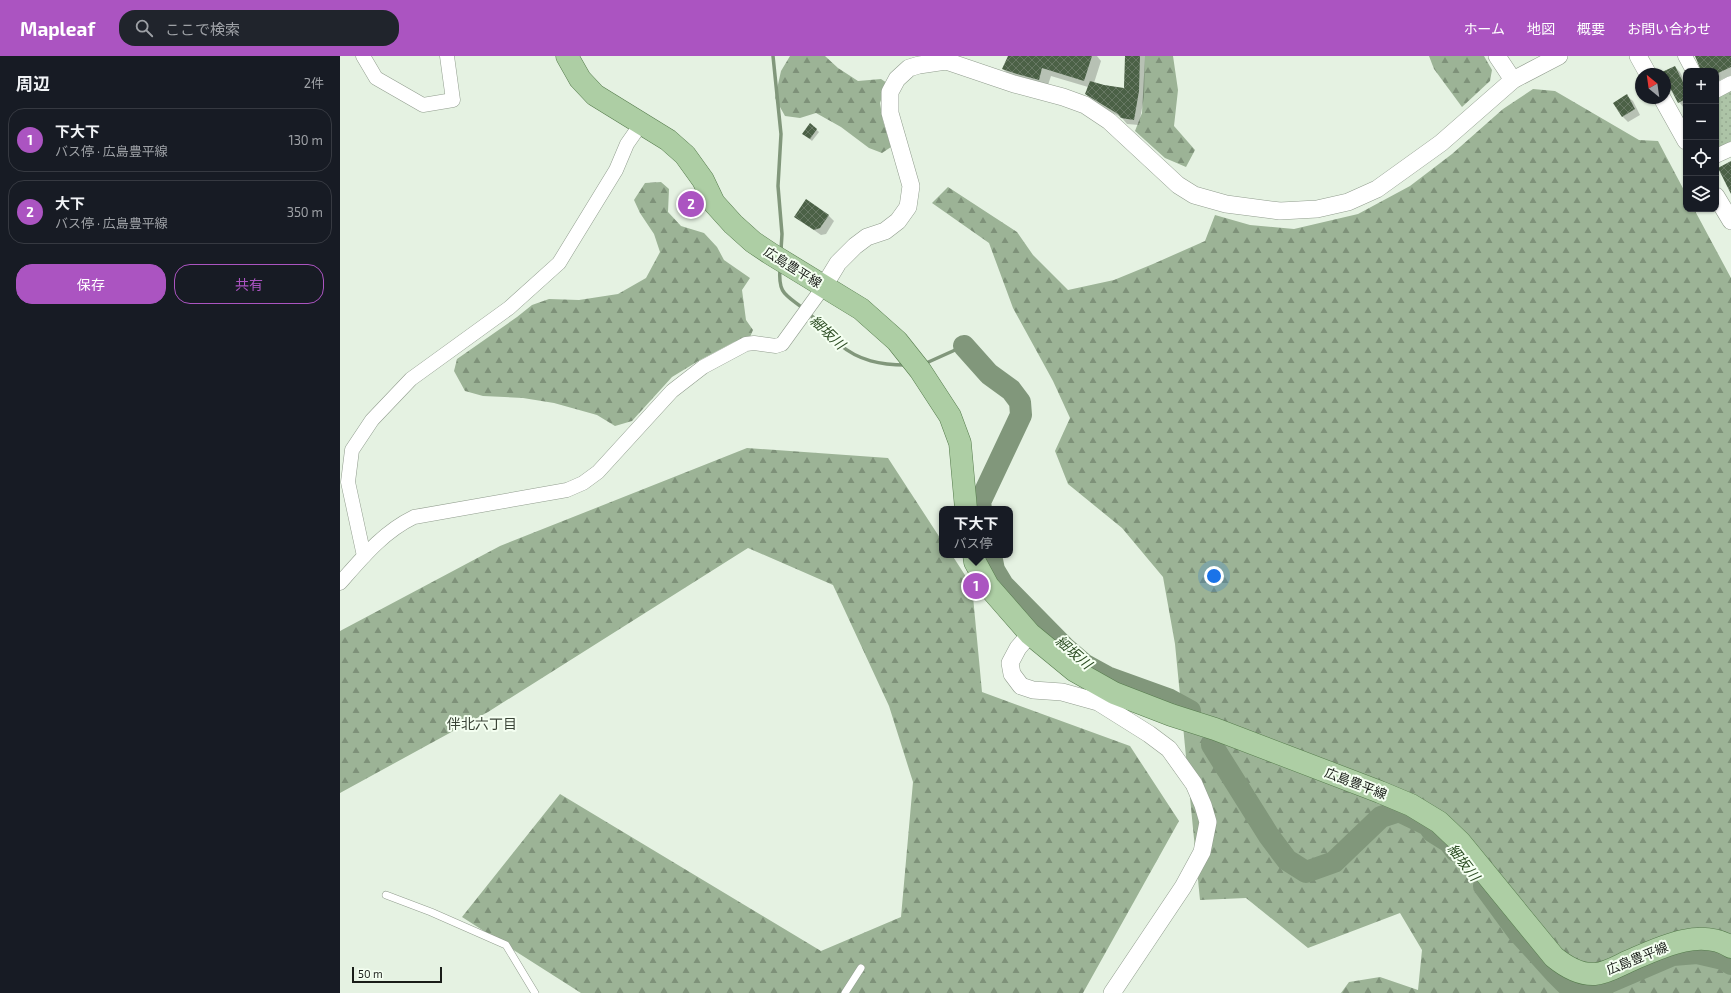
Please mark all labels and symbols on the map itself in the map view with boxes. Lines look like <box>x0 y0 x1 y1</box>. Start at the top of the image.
north arrow <box>1635 68 1671 104</box>
pin: 2 <box>678 189 704 219</box>
street label: 広島豊平線 <box>761 243 825 291</box>
water label: 細坂川 <box>807 311 851 354</box>
your location <box>1204 566 1224 586</box>
pin: 1 <box>963 571 989 601</box>
water label: 細坂川 <box>1053 632 1097 674</box>
district label: 伴北六丁目 <box>447 715 517 732</box>
street label: 広島豊平線 <box>1323 764 1389 802</box>
water label: 細坂川 <box>1444 840 1485 885</box>
street label: 広島豊平線 <box>1604 938 1670 978</box>
scale bar <box>352 965 442 984</box>

